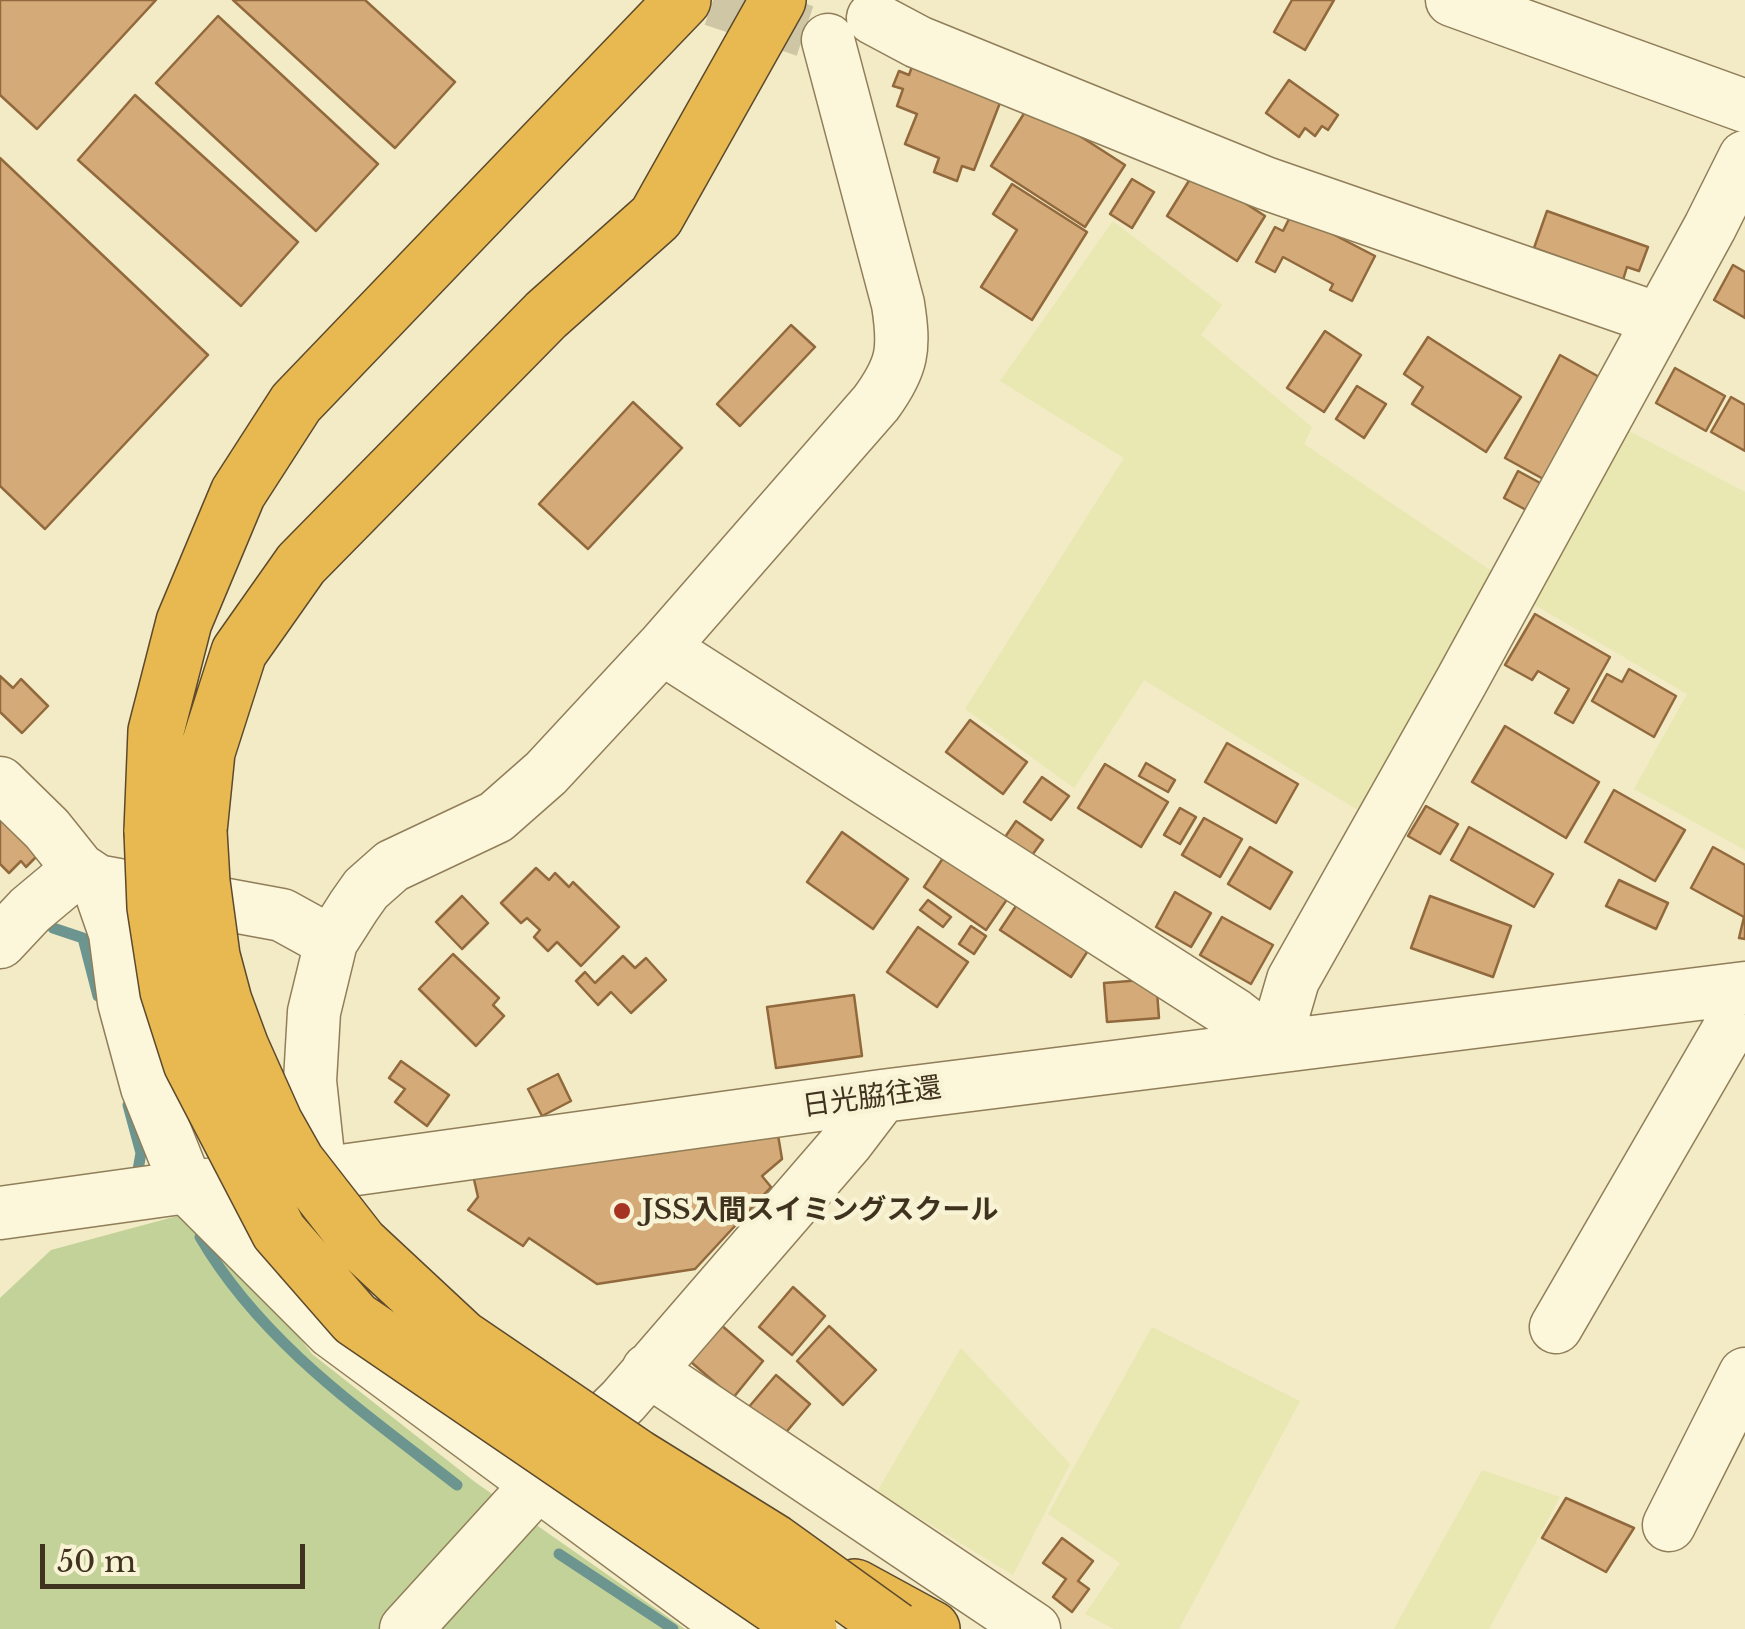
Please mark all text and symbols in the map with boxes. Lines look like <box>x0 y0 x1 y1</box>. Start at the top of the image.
street label: 日光脇往還 <box>800 1072 944 1124</box>
place label: JSS入間スイミングスクール <box>642 1194 999 1228</box>
marker: JSS入間スイミングスクール <box>611 1200 633 1222</box>
scale bar <box>45 1524 310 1586</box>
text: 50 m <box>57 1543 136 1580</box>

